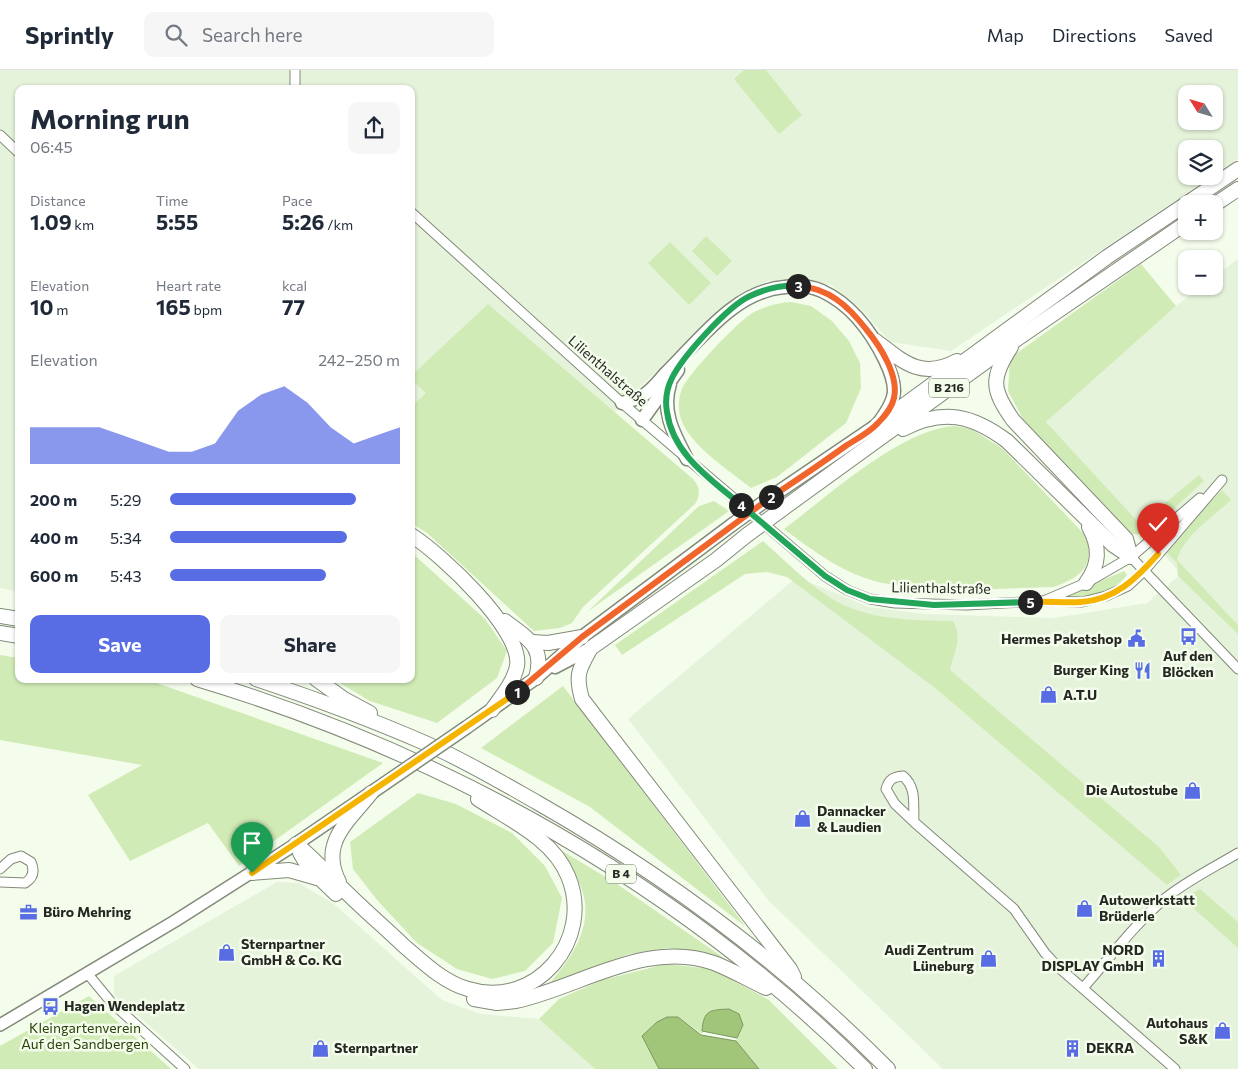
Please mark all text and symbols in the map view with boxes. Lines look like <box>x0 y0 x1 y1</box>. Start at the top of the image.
search box <box>144 12 494 57</box>
text: Sprintly <box>25 20 114 49</box>
icon: search <box>162 21 190 49</box>
text: Search here <box>202 23 302 46</box>
text: Map <box>987 24 1024 46</box>
text: Directions <box>1052 24 1136 46</box>
text: Saved <box>1164 24 1213 46</box>
north arrow <box>1178 85 1222 130</box>
map controls <box>1178 85 1223 295</box>
text: Morning run <box>30 101 190 135</box>
button: share <box>348 102 400 154</box>
text: 06:45 <box>30 137 73 156</box>
button: layers <box>1178 140 1223 185</box>
text: Distance <box>30 192 86 209</box>
text: Time <box>156 192 188 209</box>
text: Pace <box>282 192 312 209</box>
button: + <box>1178 195 1223 240</box>
text: 1.09 <box>30 209 72 234</box>
text: 5:55 <box>156 209 198 234</box>
text: 5:26 <box>282 209 325 234</box>
text: km <box>72 216 94 233</box>
text: /km <box>325 216 353 233</box>
button: − <box>1178 250 1223 295</box>
pin: 3 <box>786 274 810 298</box>
text: Elevation <box>30 277 89 294</box>
text: Heart rate <box>156 277 221 294</box>
text: kcal <box>282 277 307 294</box>
text: 3 <box>794 278 803 295</box>
text: 10 <box>30 294 53 319</box>
text: 165 <box>156 294 191 319</box>
text: 77 <box>282 294 305 319</box>
text: m <box>53 301 68 318</box>
text: bpm <box>191 301 222 318</box>
street label: Lilienthalstraße <box>565 332 651 410</box>
text: Elevation <box>30 350 98 369</box>
text: 242–250 m <box>318 350 400 369</box>
road number: B 216 <box>929 378 969 398</box>
pin: 2 <box>758 484 784 510</box>
text: 2 <box>768 489 775 506</box>
text: 200 m <box>30 490 77 509</box>
text: 5:29 <box>110 490 142 509</box>
pin: 4 <box>728 492 754 518</box>
text: 4 <box>737 497 746 514</box>
pin <box>1137 503 1179 554</box>
icon: check <box>1144 510 1172 538</box>
text: 400 m <box>30 528 78 547</box>
text: 5:34 <box>110 528 142 547</box>
text: 600 m <box>30 566 78 585</box>
text: 5:43 <box>110 566 142 585</box>
street label: Lilienthalstraße <box>891 578 991 597</box>
pin: 5 <box>1018 590 1042 614</box>
text: 5 <box>1026 594 1035 611</box>
button: Save <box>30 615 210 673</box>
button: Share <box>220 615 400 673</box>
bus stop icon: Auf den Blöcken <box>1178 626 1198 646</box>
public building icon: Hermes Paketshop <box>1126 629 1146 649</box>
place label: Hermes Paketshop <box>1001 630 1122 647</box>
place label: Auf den Blöcken <box>1162 647 1214 680</box>
restaurant icon: Burger King <box>1133 660 1153 680</box>
place label: Burger King <box>1053 661 1129 678</box>
pin: 1 <box>504 680 530 704</box>
text: 1 <box>514 684 521 701</box>
shop icon: A.T.U <box>1039 685 1059 705</box>
place label: A.T.U <box>1063 686 1097 703</box>
shop icon: Die Autostube <box>1182 780 1202 800</box>
place label: Die Autostube <box>1086 781 1178 798</box>
place label: Dannacker & Laudien <box>817 802 886 835</box>
shop icon: Dannacker & Laudien <box>793 809 813 829</box>
pin <box>231 822 273 873</box>
icon: arrive <box>238 829 266 857</box>
road number: B 4 <box>606 864 636 884</box>
place label: Autowerkstatt Brüderle <box>1099 891 1195 924</box>
shop icon: Autowerkstatt Brüderle <box>1075 898 1095 918</box>
office icon: Büro Mehring <box>19 902 39 922</box>
place label: Büro Mehring <box>43 903 132 920</box>
place label: Sternpartner GmbH & Co. KG <box>241 935 342 968</box>
place label: Audi Zentrum Lüneburg <box>884 941 974 974</box>
place label: NORD DISPLAY GmbH <box>1042 941 1144 974</box>
shop icon: Sternpartner GmbH & Co. KG <box>217 942 237 962</box>
shop icon: Audi Zentrum Lüneburg <box>978 948 998 968</box>
building icon: NORD DISPLAY GmbH <box>1148 948 1168 968</box>
bus stop icon: Hagen Wendeplatz <box>40 996 60 1016</box>
place label: Hagen Wendeplatz <box>64 997 185 1014</box>
place label: Autohaus S&K <box>1146 1014 1208 1047</box>
park label: Kleingartenverein Auf den Sandbergen <box>21 1019 149 1052</box>
shop icon: Autohaus S&K <box>1212 1021 1232 1041</box>
shop icon: Sternpartner <box>310 1038 330 1058</box>
building icon: DEKRA <box>1062 1038 1082 1058</box>
place label: Sternpartner <box>334 1039 418 1056</box>
place label: DEKRA <box>1086 1039 1134 1056</box>

